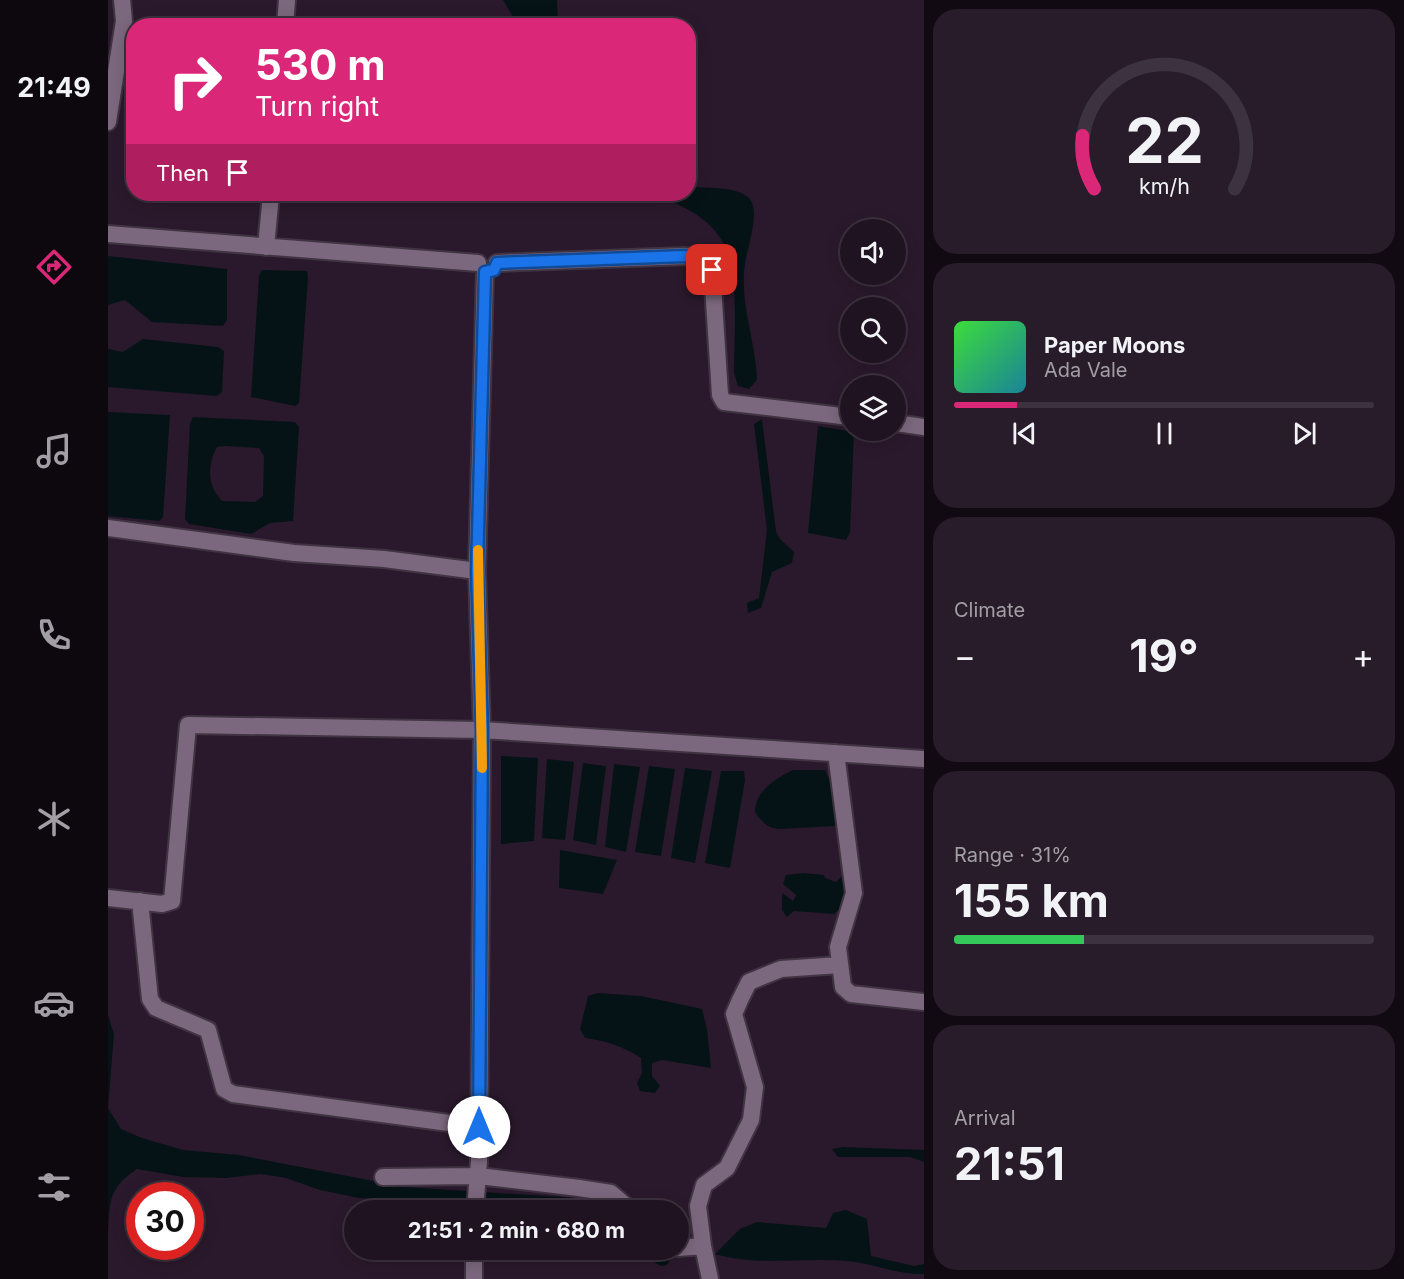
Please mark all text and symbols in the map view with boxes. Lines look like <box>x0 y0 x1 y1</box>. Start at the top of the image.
text: 530 m <box>255 39 386 90</box>
icon: right <box>156 42 234 120</box>
text: 21:49 <box>17 71 91 104</box>
text: Turn right <box>255 90 379 123</box>
text: 22 <box>1125 103 1203 178</box>
icon: arrive <box>221 156 254 189</box>
text: Then <box>156 160 209 186</box>
text: km/h <box>1139 173 1189 199</box>
map controls <box>840 219 906 441</box>
button: sound <box>840 219 906 285</box>
pin <box>686 244 737 295</box>
icon: directions <box>33 246 75 288</box>
icon: arrive <box>695 253 728 286</box>
button: search <box>840 297 906 363</box>
text: Paper Moons <box>1044 332 1185 358</box>
text: Ada Vale <box>1044 358 1127 382</box>
button: layers <box>840 375 906 441</box>
icon: previous <box>1008 417 1041 450</box>
icon: pause <box>1148 417 1181 450</box>
icon: next <box>1288 417 1321 450</box>
icon: music <box>33 430 75 472</box>
text: Climate <box>954 598 1025 622</box>
icon: phone <box>33 614 75 656</box>
text: 19° <box>1129 628 1199 683</box>
text: − <box>954 636 976 676</box>
text: + <box>1352 636 1374 676</box>
icon: climate <box>33 798 75 840</box>
text: Range · 31% <box>954 843 1071 867</box>
text: 155 km <box>954 873 1109 928</box>
icon: car <box>33 982 75 1024</box>
position arrow <box>447 1095 511 1159</box>
text: Arrival <box>954 1106 1016 1130</box>
text: 21:51 <box>954 1136 1065 1191</box>
icon: filters <box>33 1166 75 1208</box>
speed limit sign: 30 <box>126 1182 204 1260</box>
text: 21:51 · 2 min · 680 m <box>408 1217 625 1243</box>

